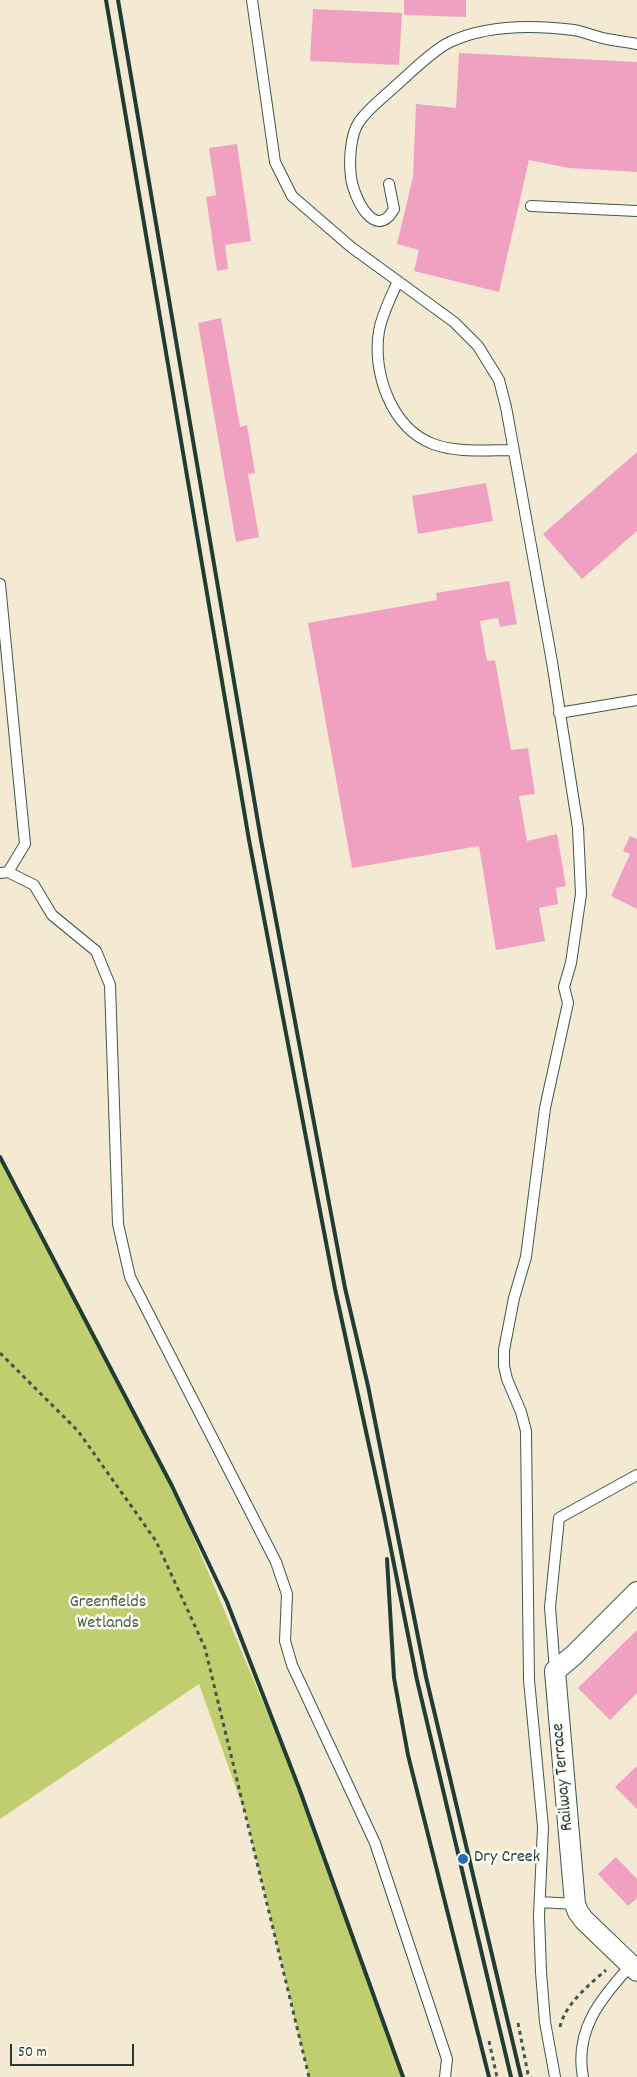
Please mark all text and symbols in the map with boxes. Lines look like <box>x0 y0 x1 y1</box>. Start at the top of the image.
park label: Greenfields Wetlands <box>70 1593 146 1636</box>
street label: Railway Terrace <box>549 1722 579 1832</box>
place label: Dry Creek <box>474 1848 540 1870</box>
marker: Dry Creek <box>456 1852 470 1866</box>
scale bar <box>12 2034 136 2066</box>
text: 50 m <box>18 2042 47 2064</box>

